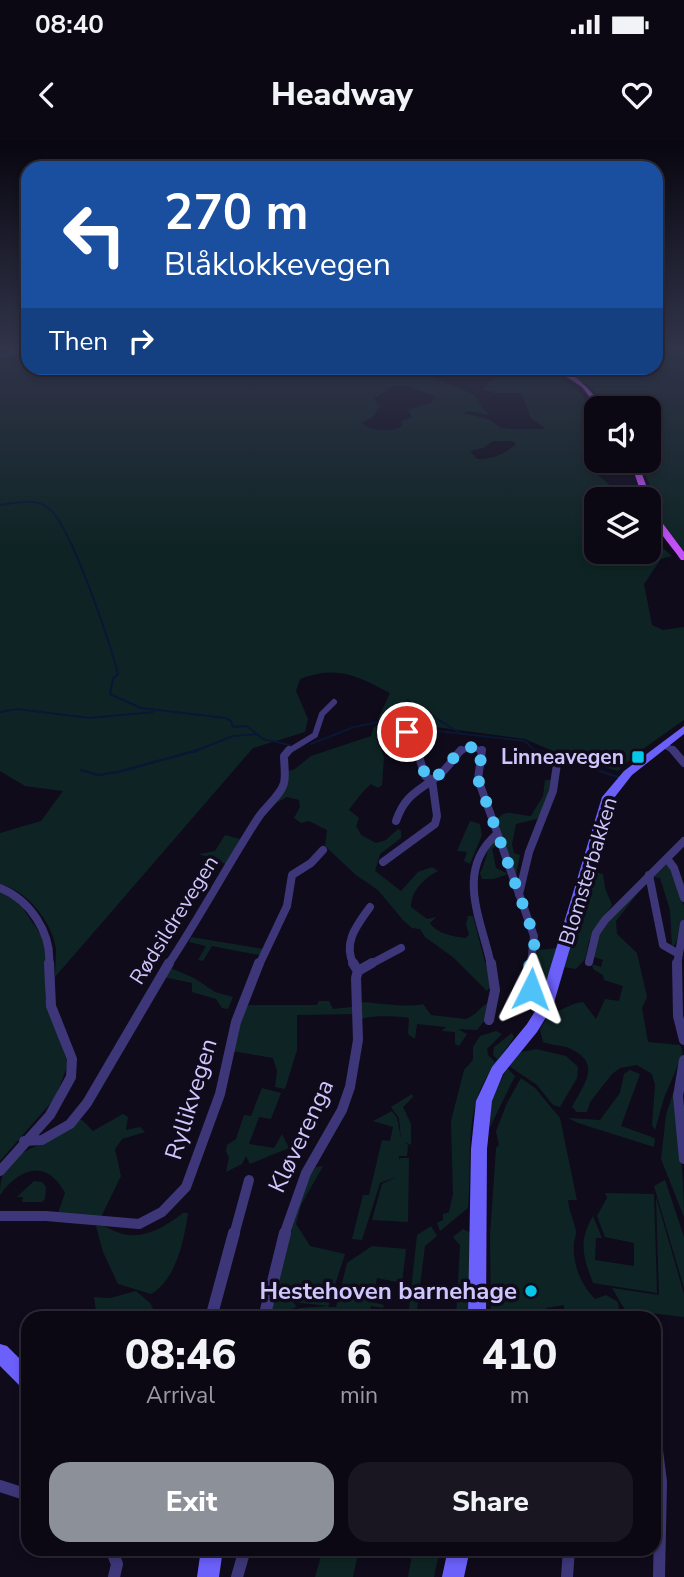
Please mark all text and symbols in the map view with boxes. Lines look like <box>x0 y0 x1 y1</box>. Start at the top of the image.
text: 08:40 <box>35 7 104 42</box>
text: Headway <box>271 73 413 116</box>
icon: back <box>28 76 66 114</box>
icon: heart <box>618 76 656 114</box>
text: 270 m <box>164 179 308 246</box>
icon: left <box>49 189 140 280</box>
text: Blåklokkevegen <box>164 243 391 286</box>
icon: right <box>122 322 160 360</box>
text: Then <box>49 324 108 359</box>
map controls <box>584 396 661 564</box>
button: sound <box>584 396 661 473</box>
button: layers <box>584 487 661 564</box>
pin <box>377 702 437 762</box>
icon: arrive <box>388 713 426 751</box>
place label: Linneavegen <box>501 743 624 771</box>
marker: Linneavegen <box>630 749 646 765</box>
street label: Blomsterbakken <box>552 794 624 948</box>
street label: Rødsildrevegen <box>123 850 225 990</box>
position arrow <box>494 952 568 1026</box>
street label: Ryllikvegen <box>157 1034 225 1164</box>
street label: Kløverenga <box>261 1074 341 1198</box>
place label: Hestehoven barnehage <box>260 1275 517 1307</box>
marker: Hestehoven barnehage <box>523 1283 539 1299</box>
text: 08:46 <box>125 1327 236 1384</box>
text: 6 <box>346 1327 372 1384</box>
text: 410 <box>482 1327 557 1384</box>
text: Arrival <box>146 1380 215 1411</box>
text: min <box>340 1380 378 1411</box>
text: m <box>510 1380 529 1411</box>
button: Exit <box>49 1462 334 1542</box>
button: Share <box>348 1462 633 1542</box>

